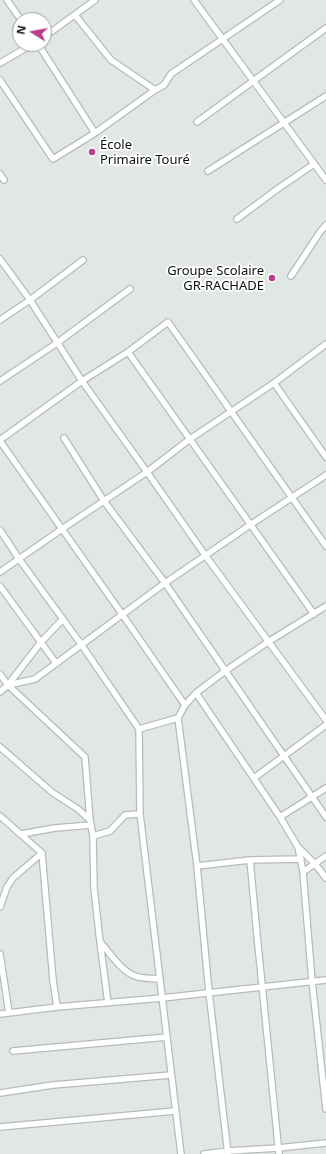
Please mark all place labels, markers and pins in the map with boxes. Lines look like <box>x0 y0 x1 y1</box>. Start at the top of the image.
place label: École Primaire Touré <box>100 137 190 168</box>
marker: École Primaire Touré <box>87 147 97 157</box>
place label: Groupe Scolaire GR-RACHADE <box>167 263 264 294</box>
marker: Groupe Scolaire GR-RACHADE <box>267 273 277 283</box>

